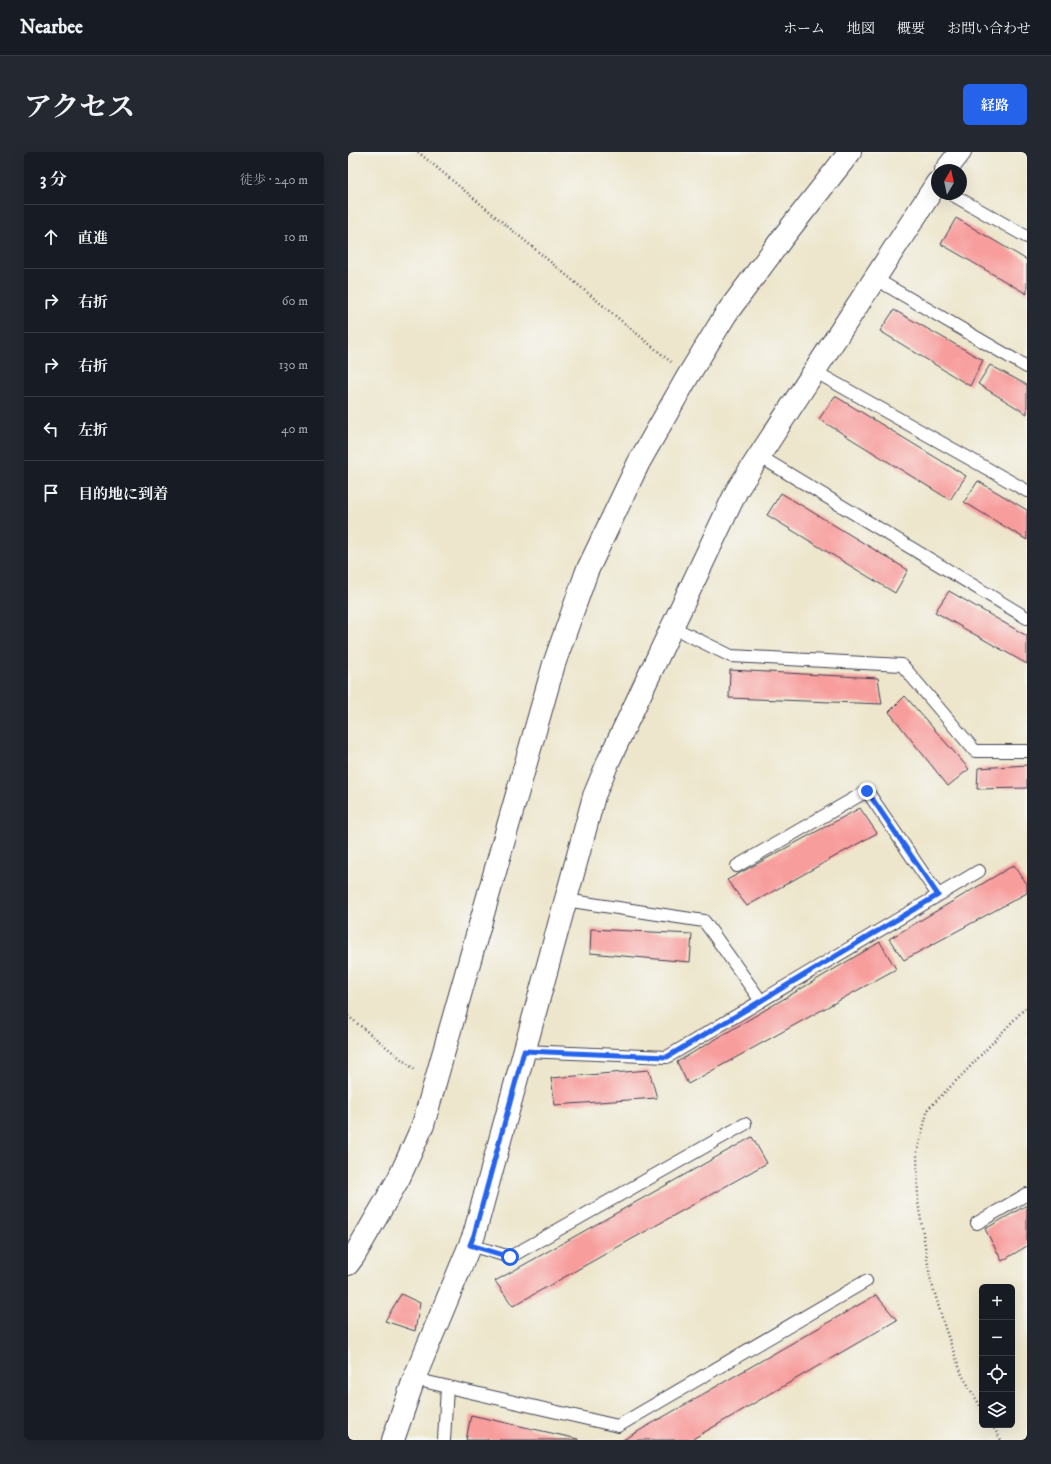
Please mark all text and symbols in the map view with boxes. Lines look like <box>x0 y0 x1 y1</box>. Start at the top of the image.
text: Nearbee <box>20 16 83 39</box>
text: ホーム <box>783 20 825 38</box>
text: 地図 <box>847 20 875 38</box>
text: 概要 <box>897 20 925 38</box>
text: お問い合わせ <box>947 20 1031 38</box>
button: 経路 <box>963 84 1027 125</box>
text: アクセス <box>24 90 135 125</box>
north arrow <box>931 164 967 200</box>
text: 3 分 <box>40 169 67 191</box>
text: 徒歩 · 240 m <box>240 172 308 188</box>
icon: ahead <box>40 226 62 248</box>
text: 直進 <box>78 229 108 248</box>
text: 10 m <box>284 229 308 245</box>
icon: right <box>40 290 62 312</box>
text: 右折 <box>78 293 108 312</box>
text: 60 m <box>282 293 308 309</box>
icon: right <box>40 354 62 376</box>
text: 右折 <box>78 357 108 376</box>
text: 130 m <box>279 357 308 373</box>
icon: left <box>40 418 62 440</box>
text: 左折 <box>78 421 108 440</box>
text: 40 m <box>281 421 308 437</box>
icon: arrive <box>40 482 62 504</box>
text: 目的地に到着 <box>78 485 168 504</box>
route end <box>858 782 876 800</box>
route start <box>501 1248 519 1266</box>
map controls <box>979 1284 1015 1428</box>
button: + <box>979 1284 1015 1320</box>
button: − <box>979 1320 1015 1356</box>
button: locate <box>979 1356 1015 1392</box>
button: layers <box>979 1392 1015 1428</box>

